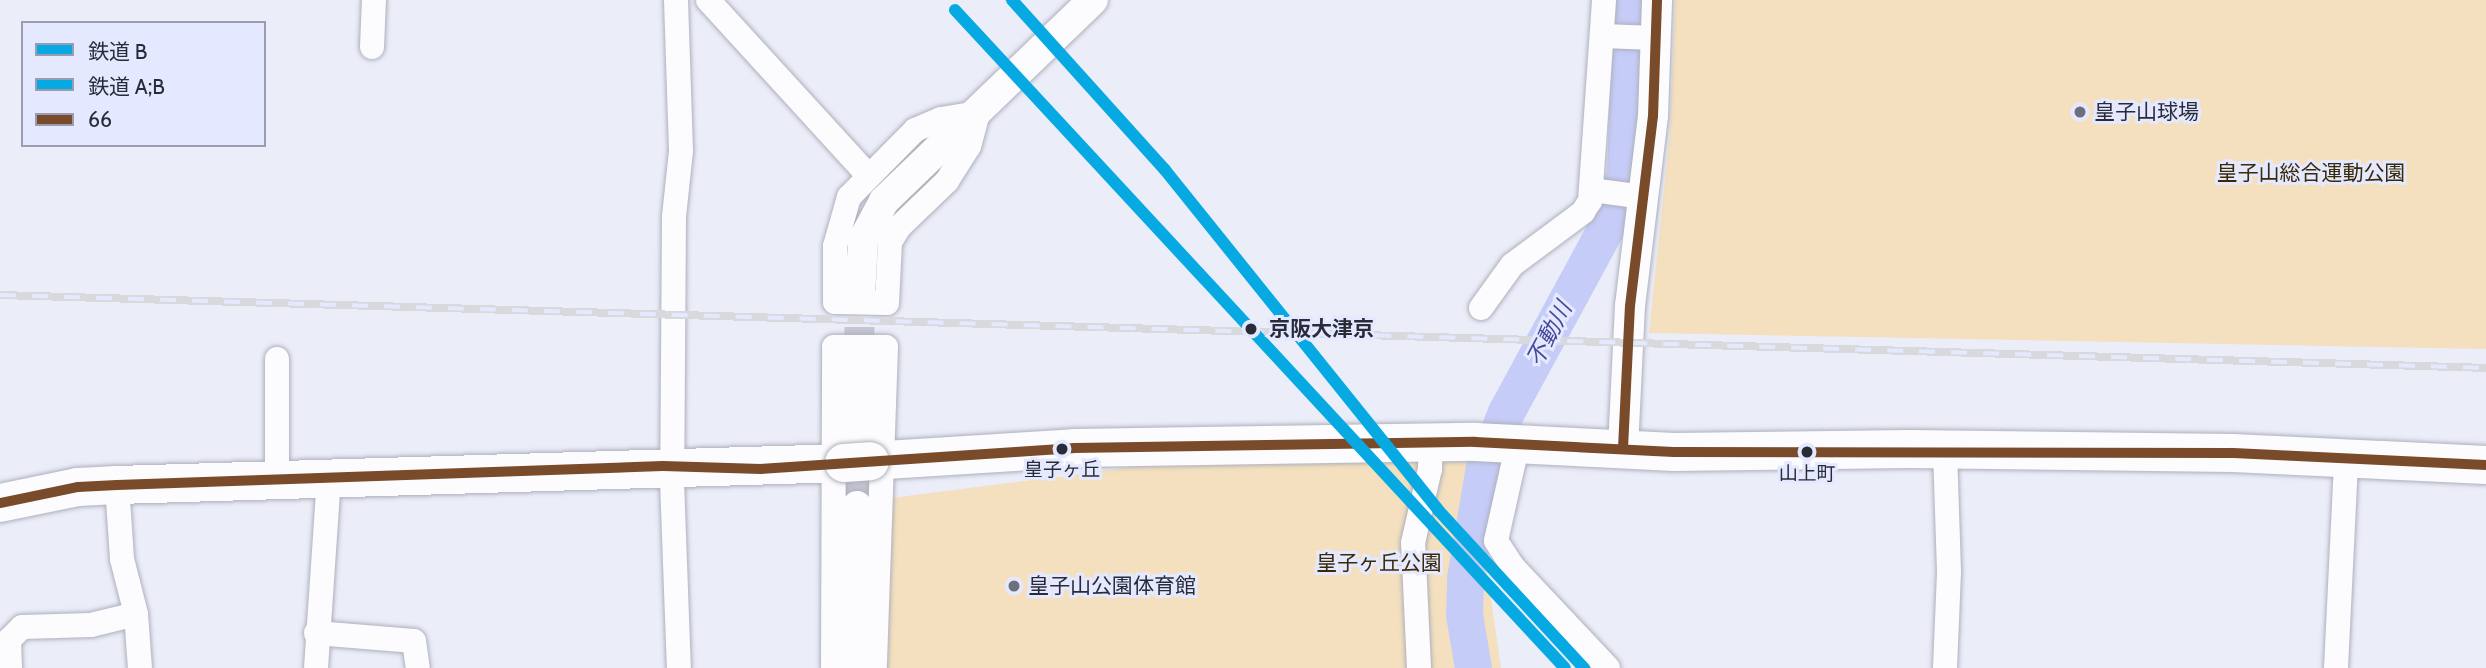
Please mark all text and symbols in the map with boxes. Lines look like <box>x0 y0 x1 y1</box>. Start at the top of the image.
legend <box>21 21 266 147</box>
text: 鉄道 B <box>88 39 147 64</box>
text: 鉄道 A;B <box>88 74 165 99</box>
place label: 皇子山球場 <box>2094 99 2199 125</box>
marker: 皇子山球場 <box>2072 104 2088 120</box>
text: 66 <box>88 107 112 132</box>
park label: 皇子山総合運動公園 <box>2217 160 2405 186</box>
water label: 不動川 <box>1521 297 1577 371</box>
place label: 京阪大津京 <box>1269 316 1374 342</box>
marker: 京阪大津京 <box>1239 317 1263 341</box>
marker: 皇子ヶ丘 <box>1055 442 1069 456</box>
marker: 山上町 <box>1800 445 1814 459</box>
place label: 皇子ヶ丘 <box>1024 459 1100 481</box>
place label: 山上町 <box>1779 463 1835 485</box>
park label: 皇子ヶ丘公園 <box>1316 550 1442 576</box>
place label: 皇子山公園体育館 <box>1028 573 1196 599</box>
marker: 皇子山公園体育館 <box>1006 578 1022 594</box>

